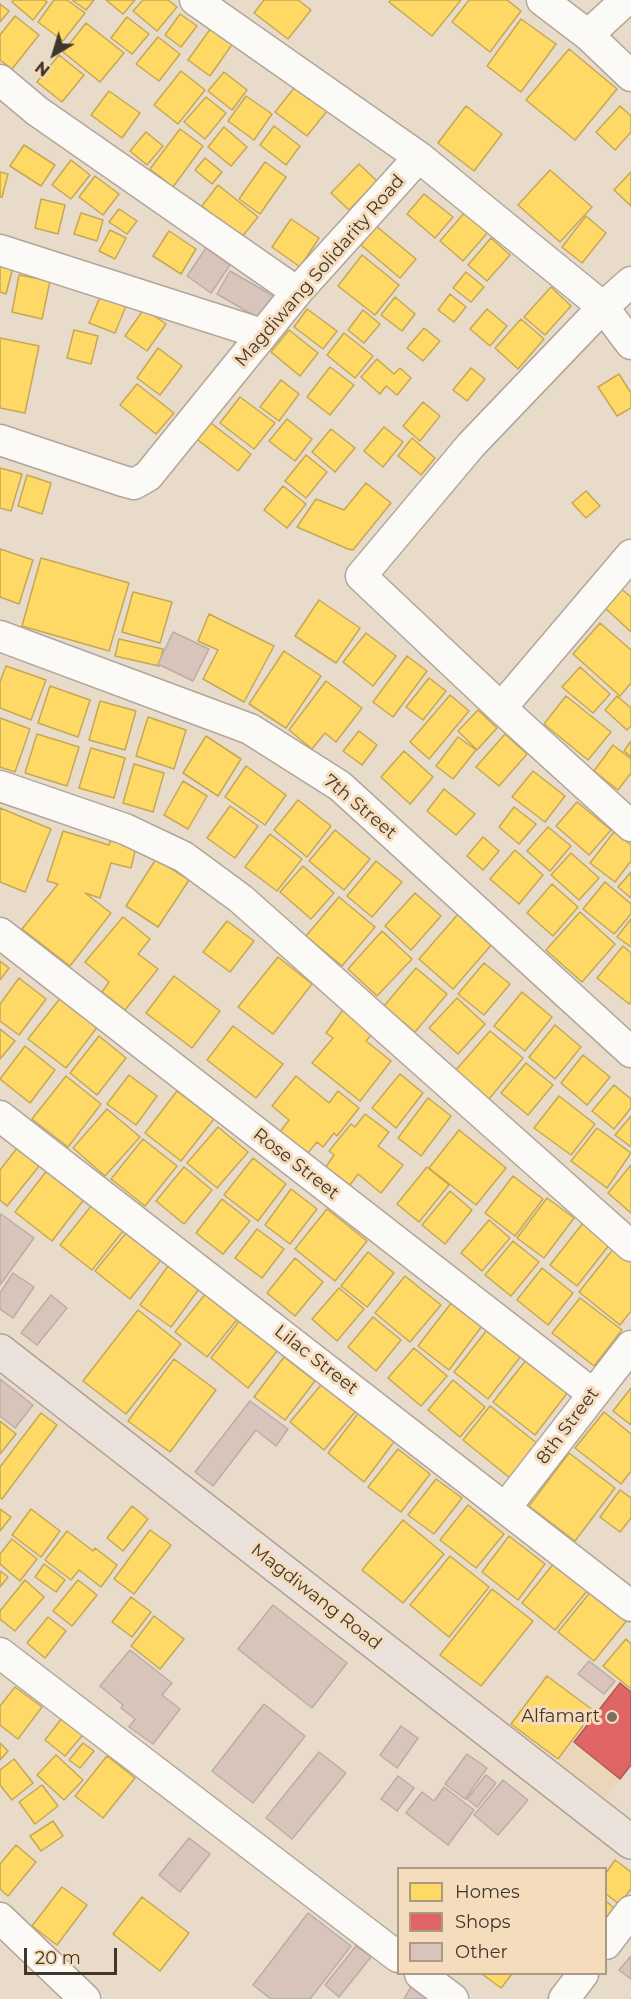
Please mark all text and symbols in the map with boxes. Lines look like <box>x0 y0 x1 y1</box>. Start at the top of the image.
north arrow <box>24 24 84 84</box>
text: N <box>32 57 54 80</box>
street label: Magdiwang Solidarity Road <box>231 171 409 371</box>
street label: 7th Street <box>319 770 401 844</box>
street label: Rose Street <box>249 1124 343 1204</box>
street label: Lilac Street <box>270 1321 362 1399</box>
street label: 8th Street <box>532 1384 604 1468</box>
street label: Magdiwang Road <box>246 1539 386 1655</box>
place label: Alfamart <box>521 1706 600 1728</box>
marker: Alfamart <box>605 1710 619 1724</box>
legend <box>397 1867 607 1975</box>
text: Homes <box>455 1881 520 1903</box>
text: Shops <box>455 1911 511 1933</box>
scale bar <box>27 1936 120 1974</box>
text: Other <box>455 1941 508 1963</box>
text: 20 m <box>35 1947 81 1969</box>

